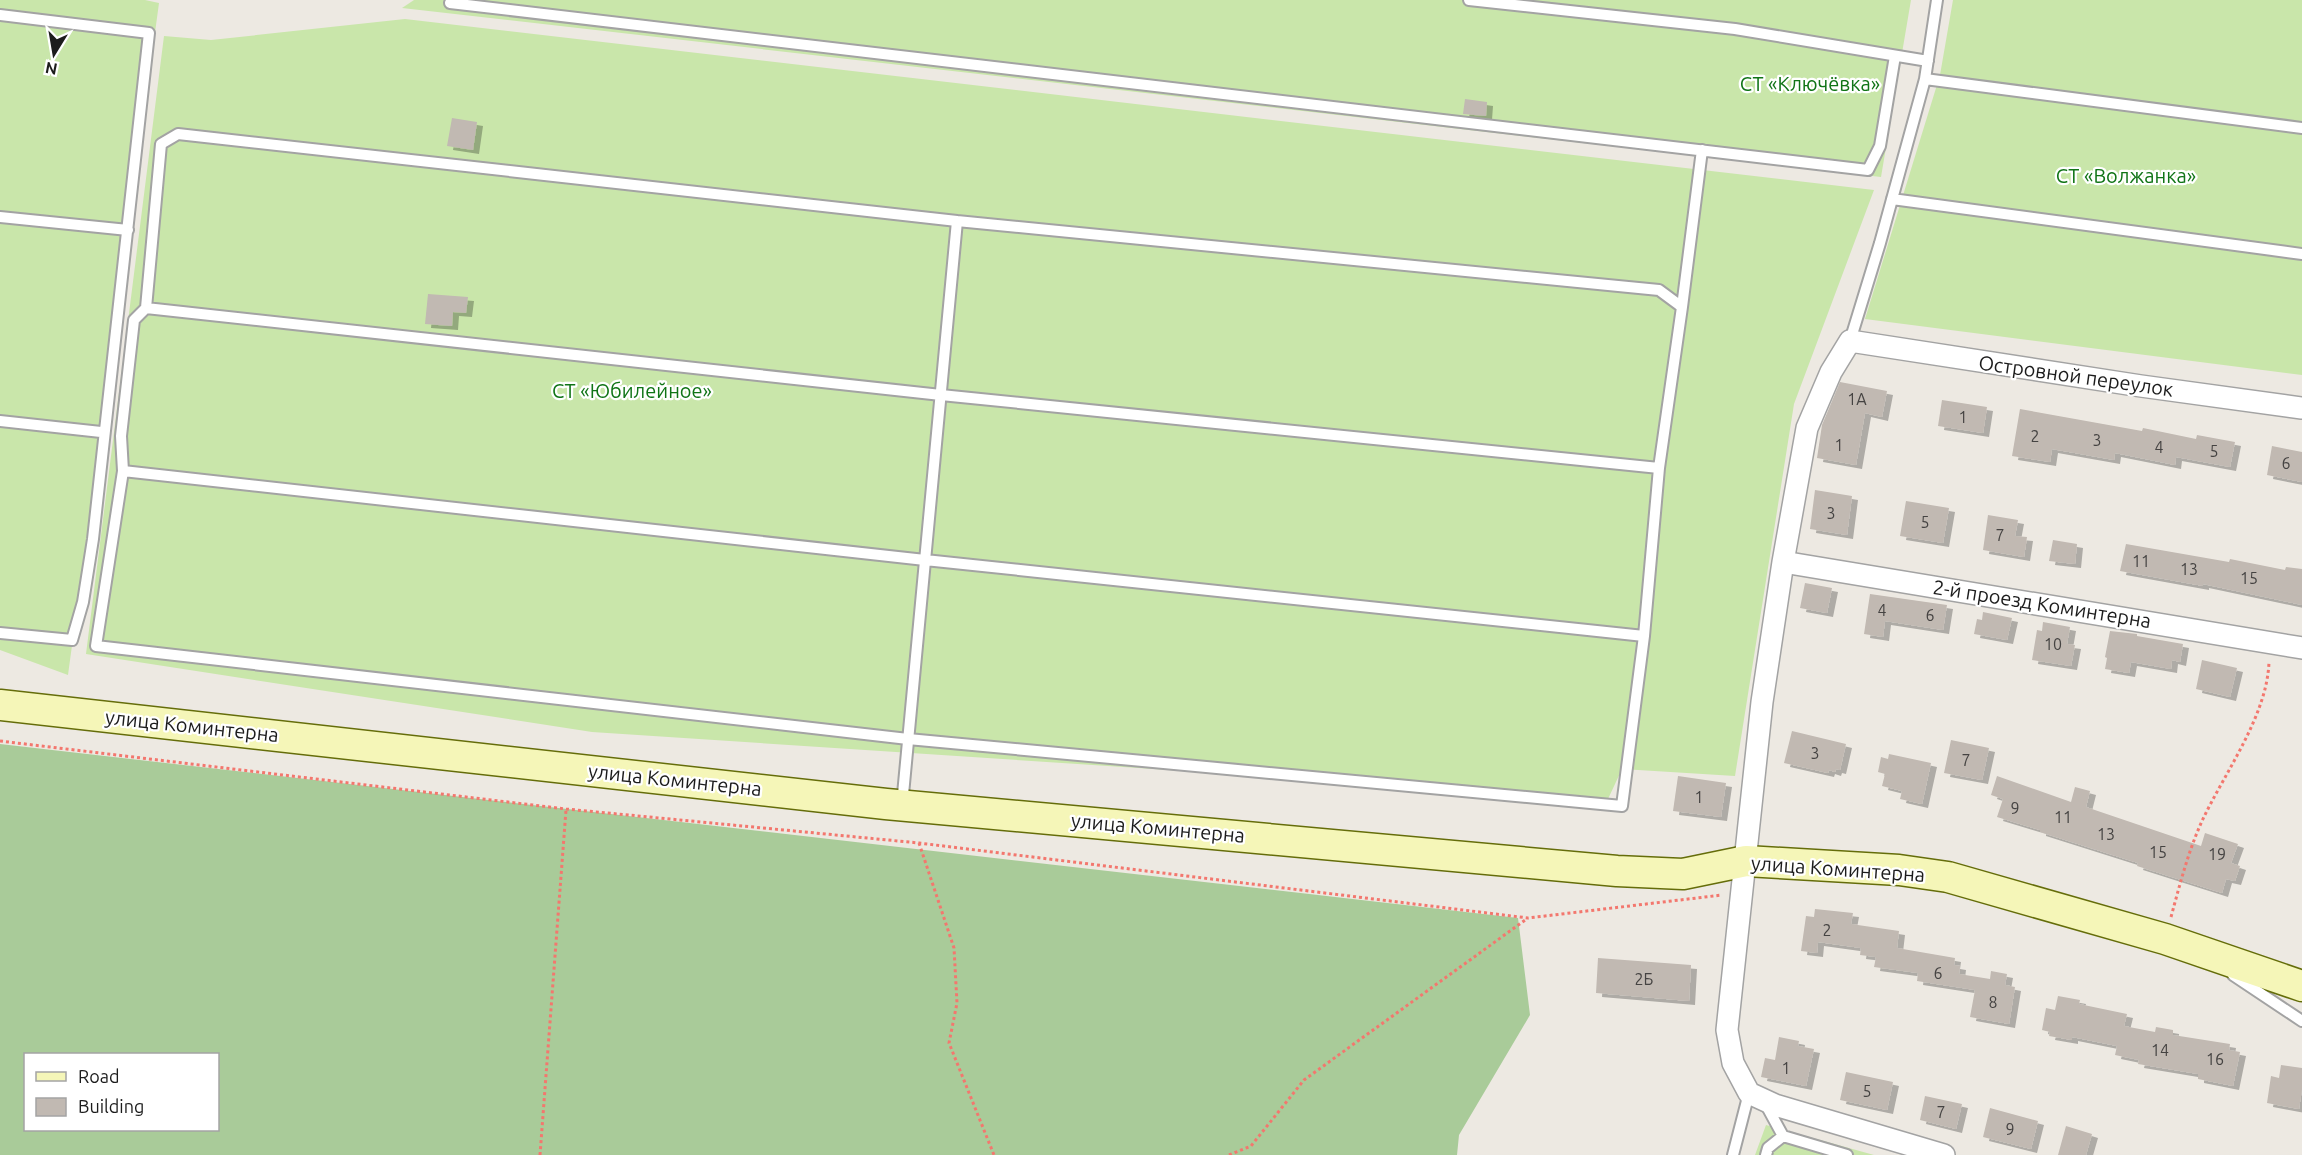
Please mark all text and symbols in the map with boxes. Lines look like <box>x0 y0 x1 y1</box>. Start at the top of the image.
north arrow <box>24 24 84 84</box>
text: N <box>44 59 59 79</box>
park label: СТ «Ключёвка» <box>1740 72 1880 95</box>
park label: СТ «Волжанка» <box>2056 164 2196 187</box>
street label: Островной переулок <box>1977 350 2175 401</box>
park label: СТ «Юбилейное» <box>552 379 712 402</box>
house number: 1А <box>1847 390 1867 408</box>
house number: 1 <box>1958 408 1968 426</box>
house number: 2 <box>2030 427 2040 445</box>
house number: 3 <box>2092 431 2102 449</box>
house number: 1 <box>1834 436 1844 454</box>
house number: 4 <box>2154 438 2164 456</box>
house number: 5 <box>2209 442 2219 460</box>
house number: 6 <box>2281 454 2291 472</box>
house number: 3 <box>1826 504 1836 522</box>
house number: 5 <box>1920 513 1930 531</box>
house number: 7 <box>1995 526 2005 544</box>
house number: 11 <box>2132 552 2150 570</box>
house number: 13 <box>2180 560 2198 578</box>
house number: 15 <box>2240 569 2258 587</box>
street label: 2-й проезд Коминтерна <box>1931 575 2153 632</box>
house number: 4 <box>1877 601 1887 619</box>
house number: 6 <box>1925 606 1935 624</box>
house number: 10 <box>2044 635 2062 653</box>
street label: улица Коминтерна <box>104 705 280 746</box>
house number: 3 <box>1810 744 1820 762</box>
house number: 7 <box>1961 751 1971 769</box>
street label: улица Коминтерна <box>587 759 763 800</box>
house number: 1 <box>1694 788 1704 806</box>
house number: 9 <box>2010 799 2020 817</box>
street label: улица Коминтерна <box>1070 808 1246 847</box>
house number: 11 <box>2054 808 2072 826</box>
house number: 13 <box>2097 825 2115 843</box>
house number: 15 <box>2149 843 2167 861</box>
house number: 19 <box>2208 845 2226 863</box>
street label: улица Коминтерна <box>1750 851 1926 886</box>
house number: 2 <box>1822 921 1832 939</box>
house number: 6 <box>1933 964 1943 982</box>
house number: 2Б <box>1635 970 1654 988</box>
house number: 8 <box>1988 993 1998 1011</box>
house number: 14 <box>2151 1041 2169 1059</box>
house number: 16 <box>2206 1050 2224 1068</box>
legend <box>24 1053 219 1131</box>
house number: 1 <box>1781 1059 1791 1077</box>
text: Road <box>78 1066 120 1086</box>
house number: 5 <box>1862 1082 1872 1100</box>
text: Building <box>78 1096 144 1116</box>
house number: 7 <box>1936 1103 1946 1121</box>
house number: 9 <box>2005 1120 2015 1138</box>

